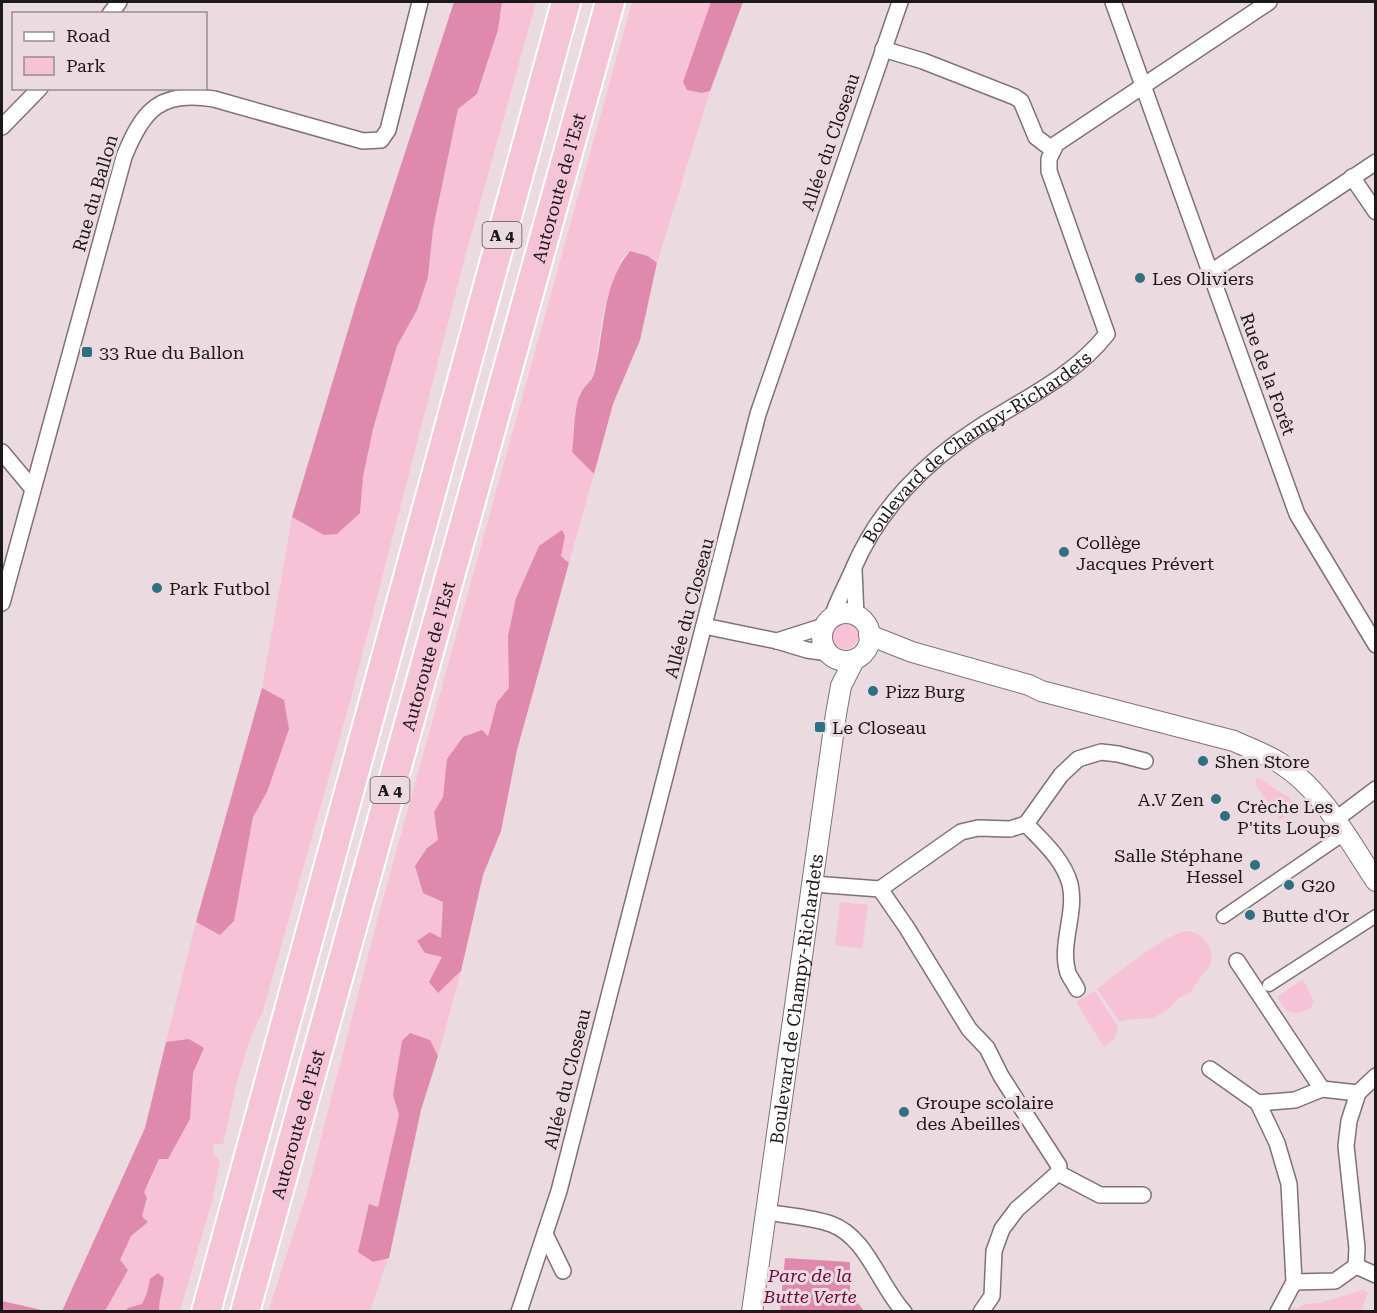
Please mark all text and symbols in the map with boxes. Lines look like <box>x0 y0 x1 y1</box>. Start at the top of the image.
legend <box>12 12 207 90</box>
text: Road <box>66 25 111 46</box>
text: Park <box>66 55 106 76</box>
street label: Allée du Closeau <box>797 70 863 214</box>
street label: Autoroute de l’Est <box>527 110 589 265</box>
street label: Rue du Ballon <box>68 132 122 254</box>
road number: A 4 <box>482 222 522 248</box>
place label: Les Oliviers <box>1152 268 1254 289</box>
marker: Les Oliviers <box>1133 271 1147 285</box>
street label: Rue de la Forêt <box>1236 310 1300 438</box>
place label: 33 Rue du Ballon <box>99 342 245 363</box>
marker: 33 Rue du Ballon <box>80 345 94 359</box>
street label: Boulevard de Champy-Richardets <box>858 347 1095 547</box>
place label: Collège Jacques Prévert <box>1076 532 1214 574</box>
street label: Allée du Closeau <box>660 536 718 680</box>
marker: Collège Jacques Prévert <box>1057 545 1071 559</box>
place label: Park Futbol <box>169 578 271 599</box>
street label: Autoroute de l’Est <box>397 578 459 733</box>
marker: Park Futbol <box>150 581 164 595</box>
place label: Pizz Burg <box>885 681 965 702</box>
marker: Pizz Burg <box>866 684 880 698</box>
place label: Le Closeau <box>832 717 926 738</box>
marker: Le Closeau <box>813 720 827 734</box>
place label: Shen Store <box>1215 751 1310 772</box>
marker: Shen Store <box>1196 754 1210 768</box>
road number: A 4 <box>370 777 410 803</box>
place label: A.V Zen <box>1138 789 1204 810</box>
marker: A.V Zen <box>1209 792 1223 806</box>
place label: Crèche Les P'tits Loups <box>1237 796 1339 838</box>
marker: Crèche Les P'tits Loups <box>1218 809 1232 823</box>
place label: Salle Stéphane Hessel <box>1114 845 1243 887</box>
street label: Boulevard de Champy-Richardets <box>765 853 827 1146</box>
marker: Salle Stéphane Hessel <box>1248 858 1262 872</box>
place label: G20 <box>1301 875 1335 896</box>
marker: G20 <box>1282 878 1296 892</box>
place label: Butte d'Or <box>1262 905 1349 926</box>
marker: Butte d'Or <box>1243 908 1257 922</box>
street label: Allée du Closeau <box>539 1006 595 1152</box>
street label: Autoroute de l’Est <box>266 1047 328 1201</box>
place label: Groupe scolaire des Abeilles <box>916 1092 1054 1134</box>
marker: Groupe scolaire des Abeilles <box>897 1105 911 1119</box>
park label: Parc de la Butte Verte <box>762 1265 857 1307</box>

